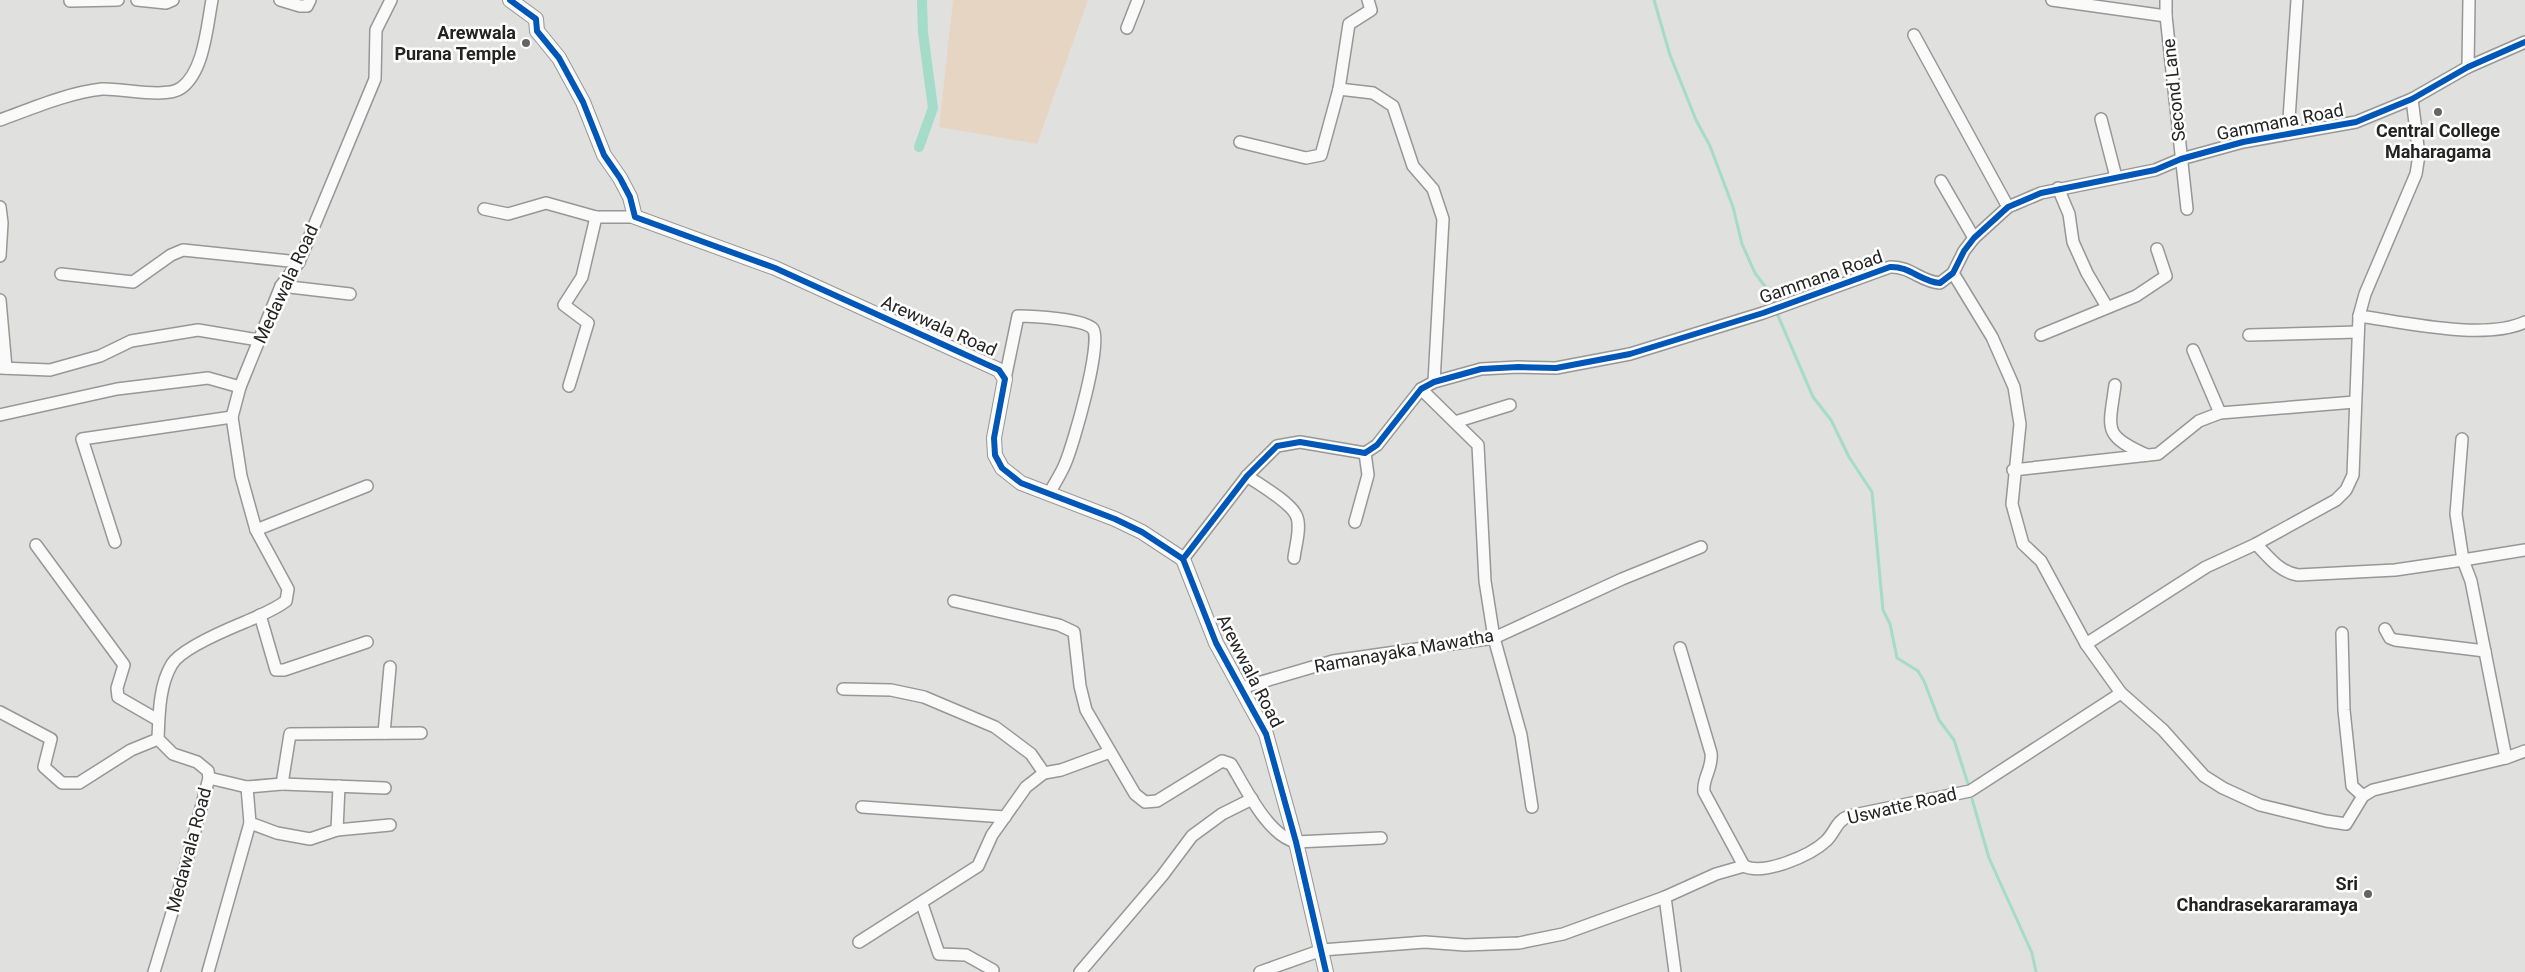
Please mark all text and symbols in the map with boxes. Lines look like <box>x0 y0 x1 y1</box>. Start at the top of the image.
place label: Arewwala Purana Temple <box>394 22 516 64</box>
marker: Arewwala Purana Temple <box>520 37 532 49</box>
street label: Second Lane <box>2158 38 2189 143</box>
street label: Gammana Road <box>2215 99 2345 144</box>
marker: Central College Maharagama <box>2432 106 2444 118</box>
place label: Central College Maharagama <box>2376 120 2500 162</box>
street label: Medawala Road <box>249 221 322 346</box>
street label: Gammana Road <box>1756 246 1885 307</box>
street label: Arewwala Road <box>878 291 1000 360</box>
street label: Arewwala Road <box>1213 611 1288 731</box>
street label: Ramanayaka Mawatha <box>1312 624 1495 677</box>
street label: Uswatte Road <box>1845 783 1959 828</box>
street label: Medawala Road <box>162 785 215 915</box>
place label: Sri Chandrasekararamaya <box>2177 873 2358 915</box>
marker: Sri Chandrasekararamaya <box>2362 888 2374 900</box>

